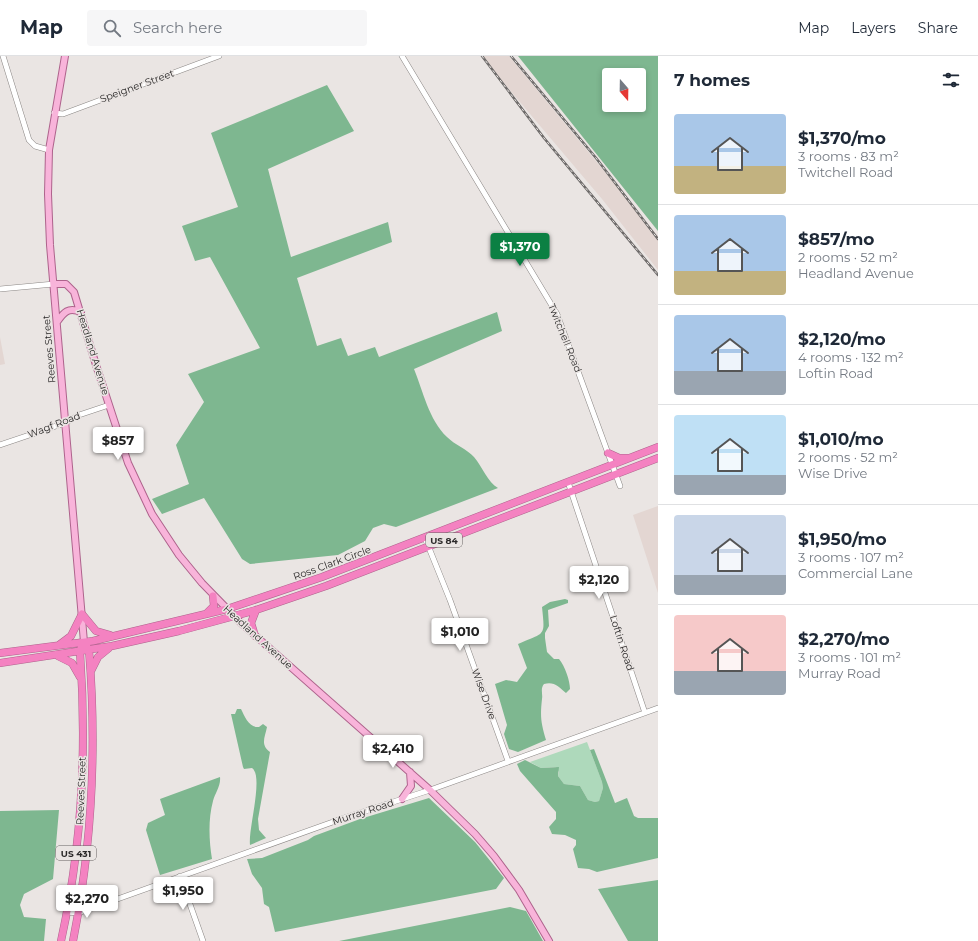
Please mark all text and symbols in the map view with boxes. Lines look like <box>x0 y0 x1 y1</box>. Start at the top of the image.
search box <box>87 10 367 46</box>
text: Map <box>20 16 63 39</box>
icon: search <box>101 17 123 39</box>
text: Search here <box>133 18 222 37</box>
text: Map <box>798 19 829 37</box>
text: Layers <box>851 19 896 37</box>
text: Share <box>918 19 958 37</box>
street label: Speigner Street <box>98 67 176 105</box>
north arrow <box>602 68 646 112</box>
map controls <box>602 68 646 112</box>
icon: filters <box>940 69 962 91</box>
text: 7 homes <box>674 70 750 90</box>
text: $1,370/mo <box>798 128 886 148</box>
icon: home <box>706 130 754 178</box>
text: 3 rooms · 83 m² <box>798 148 899 164</box>
text: Twitchell Road <box>798 164 893 180</box>
text: $857/mo <box>798 229 874 249</box>
icon: home <box>706 231 754 279</box>
pin: $1,370 <box>487 233 553 267</box>
text: $1,370 <box>499 238 541 254</box>
text: 2 rooms · 52 m² <box>798 249 898 265</box>
text: Headland Avenue <box>798 265 914 281</box>
street label: Twitchell Road <box>545 302 585 374</box>
street label: Headland Avenue <box>74 307 112 397</box>
street label: Reeves Street <box>40 314 58 384</box>
text: $2,120/mo <box>798 329 886 349</box>
icon: home <box>706 331 754 379</box>
text: 4 rooms · 132 m² <box>798 349 904 365</box>
text: Loftin Road <box>798 365 873 381</box>
street label: Wagf Road <box>26 409 82 441</box>
pin: $857 <box>94 427 142 461</box>
text: $1,010/mo <box>798 429 884 449</box>
icon: home <box>706 431 754 479</box>
text: $857 <box>102 432 134 448</box>
text: 2 rooms · 52 m² <box>798 449 898 465</box>
text: Wise Drive <box>798 465 867 481</box>
text: $1,950/mo <box>798 529 887 549</box>
icon: home <box>706 531 754 579</box>
road number: US 84 <box>426 533 462 547</box>
street label: Ross Clark Circle <box>291 543 373 583</box>
text: 3 rooms · 107 m² <box>798 549 904 565</box>
text: Commercial Lane <box>798 565 913 581</box>
pin: $2,120 <box>566 566 632 600</box>
text: $2,120 <box>579 571 619 587</box>
street label: Headland Avenue <box>221 602 295 672</box>
street label: Loftin Road <box>607 614 637 672</box>
pin: $1,010 <box>427 618 493 652</box>
text: $1,010 <box>440 623 480 639</box>
text: $2,270/mo <box>798 629 890 649</box>
icon: home <box>706 631 754 679</box>
text: 3 rooms · 101 m² <box>798 649 901 665</box>
text: Murray Road <box>798 665 881 681</box>
street label: Wise Drive <box>469 667 499 721</box>
pin: $2,410 <box>360 735 426 769</box>
text: $2,410 <box>372 740 414 756</box>
street label: Reeves Street <box>73 757 89 825</box>
street label: Murray Road <box>331 796 395 828</box>
road number: US 431 <box>56 846 96 860</box>
pin: $1,950 <box>150 877 216 911</box>
text: $1,950 <box>162 882 204 898</box>
pin: $2,270 <box>54 885 120 919</box>
text: $2,270 <box>65 890 109 906</box>

